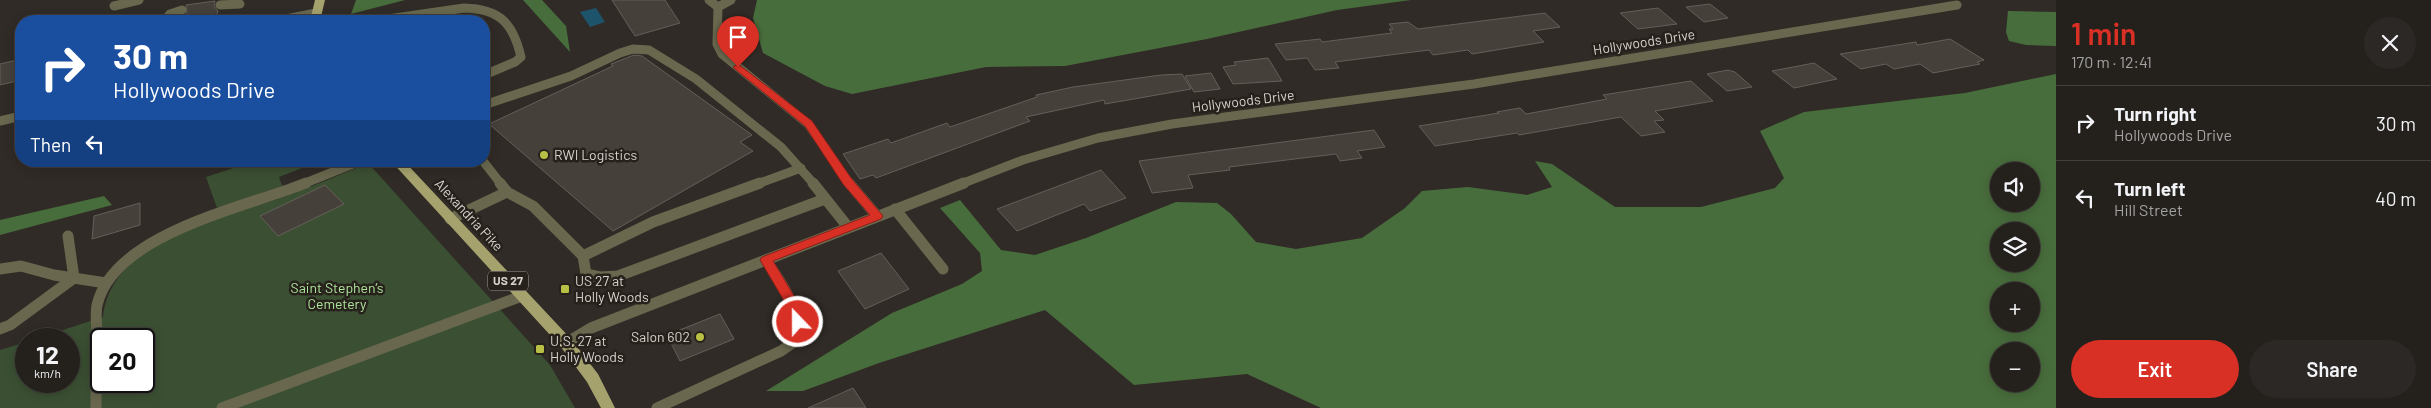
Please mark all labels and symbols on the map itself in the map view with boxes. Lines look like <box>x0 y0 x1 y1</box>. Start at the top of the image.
pin <box>717 16 759 67</box>
street label: Hollywoods Drive <box>1592 25 1696 58</box>
street label: Hollywoods Drive <box>1191 86 1295 115</box>
place label: RWI Logistics <box>554 146 637 163</box>
marker: RWI Logistics <box>538 149 550 161</box>
street label: Alexandria Pike <box>432 175 507 254</box>
road number: US 27 <box>488 272 528 290</box>
place label: US 27 at Holly Woods <box>575 272 649 305</box>
park label: Saint Stephen’s Cemetery <box>291 279 384 312</box>
marker: US 27 at Holly Woods <box>559 283 571 295</box>
position arrow <box>771 295 823 347</box>
speed limit sign: 20 <box>90 328 155 393</box>
place label: Salon 602 <box>631 328 690 345</box>
marker: Salon 602 <box>694 331 706 343</box>
place label: U.S. 27 at Holly Woods <box>550 332 624 365</box>
marker: U.S. 27 at Holly Woods <box>534 343 546 355</box>

